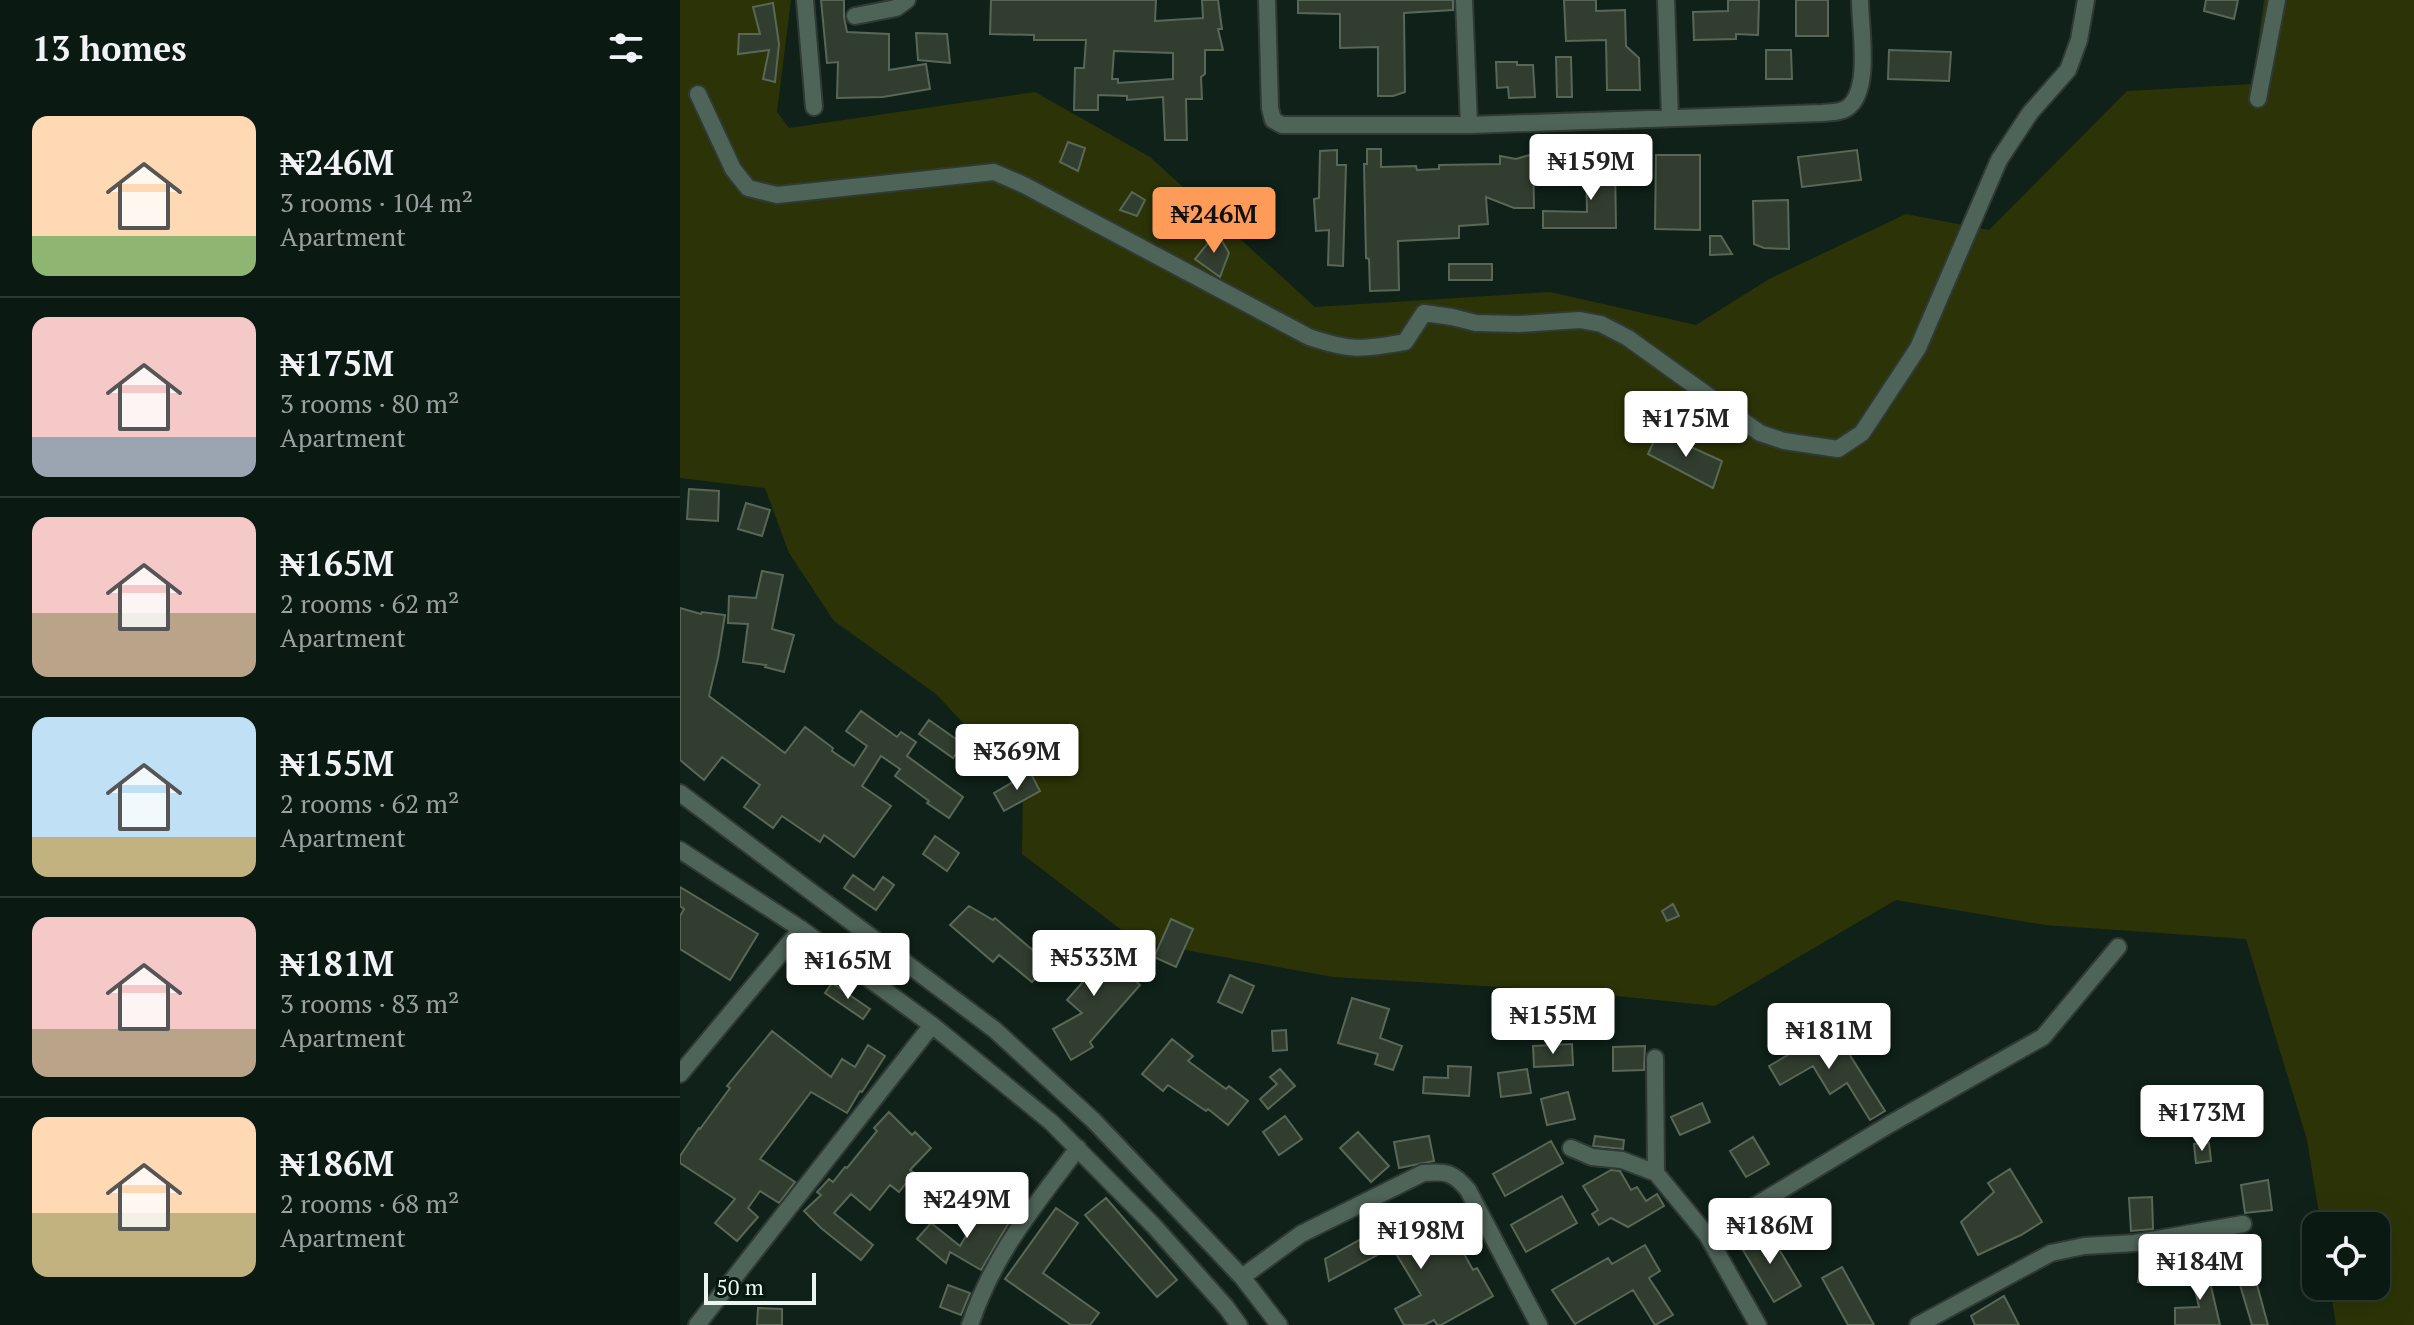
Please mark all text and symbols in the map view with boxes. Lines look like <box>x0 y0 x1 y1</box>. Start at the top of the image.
text: 13 homes <box>32 26 187 71</box>
icon: filters <box>604 26 648 70</box>
pin: ₦159M <box>1535 134 1647 202</box>
text: ₦246M <box>280 140 394 185</box>
text: ₦159M <box>1547 143 1635 177</box>
icon: home <box>96 148 192 244</box>
text: 3 rooms · 104 m² <box>280 185 473 219</box>
pin: ₦246M <box>1158 187 1270 255</box>
text: ₦246M <box>1170 196 1258 230</box>
text: Apartment <box>280 219 406 253</box>
text: ₦175M <box>280 341 394 386</box>
icon: home <box>96 349 192 445</box>
text: 3 rooms · 80 m² <box>280 386 459 420</box>
pin: ₦175M <box>1630 391 1742 459</box>
text: ₦175M <box>1642 400 1730 434</box>
text: Apartment <box>280 420 406 454</box>
text: ₦165M <box>280 541 394 586</box>
icon: home <box>96 549 192 645</box>
text: 2 rooms · 62 m² <box>280 586 459 620</box>
text: Apartment <box>280 620 406 654</box>
pin: ₦369M <box>961 724 1073 792</box>
text: ₦369M <box>973 733 1061 767</box>
text: ₦155M <box>280 741 394 786</box>
icon: home <box>96 749 192 845</box>
text: 2 rooms · 62 m² <box>280 786 459 820</box>
text: Apartment <box>280 820 406 854</box>
pin: ₦533M <box>1038 930 1150 998</box>
pin: ₦165M <box>792 933 904 1001</box>
text: ₦533M <box>1050 939 1138 973</box>
text: ₦181M <box>280 941 394 986</box>
text: ₦165M <box>804 942 892 976</box>
icon: home <box>96 949 192 1045</box>
text: 3 rooms · 83 m² <box>280 986 459 1020</box>
pin: ₦155M <box>1497 988 1609 1056</box>
text: ₦155M <box>1509 997 1597 1031</box>
pin: ₦181M <box>1773 1003 1885 1071</box>
text: ₦181M <box>1785 1012 1873 1046</box>
text: Apartment <box>280 1020 406 1054</box>
pin: ₦173M <box>2146 1085 2258 1153</box>
text: ₦173M <box>2158 1094 2246 1128</box>
text: ₦186M <box>280 1141 394 1186</box>
icon: home <box>96 1149 192 1245</box>
pin: ₦249M <box>911 1172 1023 1240</box>
text: ₦249M <box>923 1181 1011 1215</box>
text: 2 rooms · 68 m² <box>280 1186 459 1220</box>
pin: ₦186M <box>1714 1198 1826 1266</box>
pin: ₦198M <box>1365 1203 1477 1271</box>
text: ₦186M <box>1726 1207 1814 1241</box>
text: ₦198M <box>1377 1212 1465 1246</box>
map controls <box>2302 1212 2390 1300</box>
button: locate <box>2302 1212 2390 1300</box>
text: Apartment <box>280 1220 406 1254</box>
pin: ₦184M <box>2144 1234 2256 1302</box>
text: ₦184M <box>2156 1243 2244 1277</box>
scale bar <box>704 1269 816 1305</box>
text: 50 m <box>716 1272 764 1301</box>

